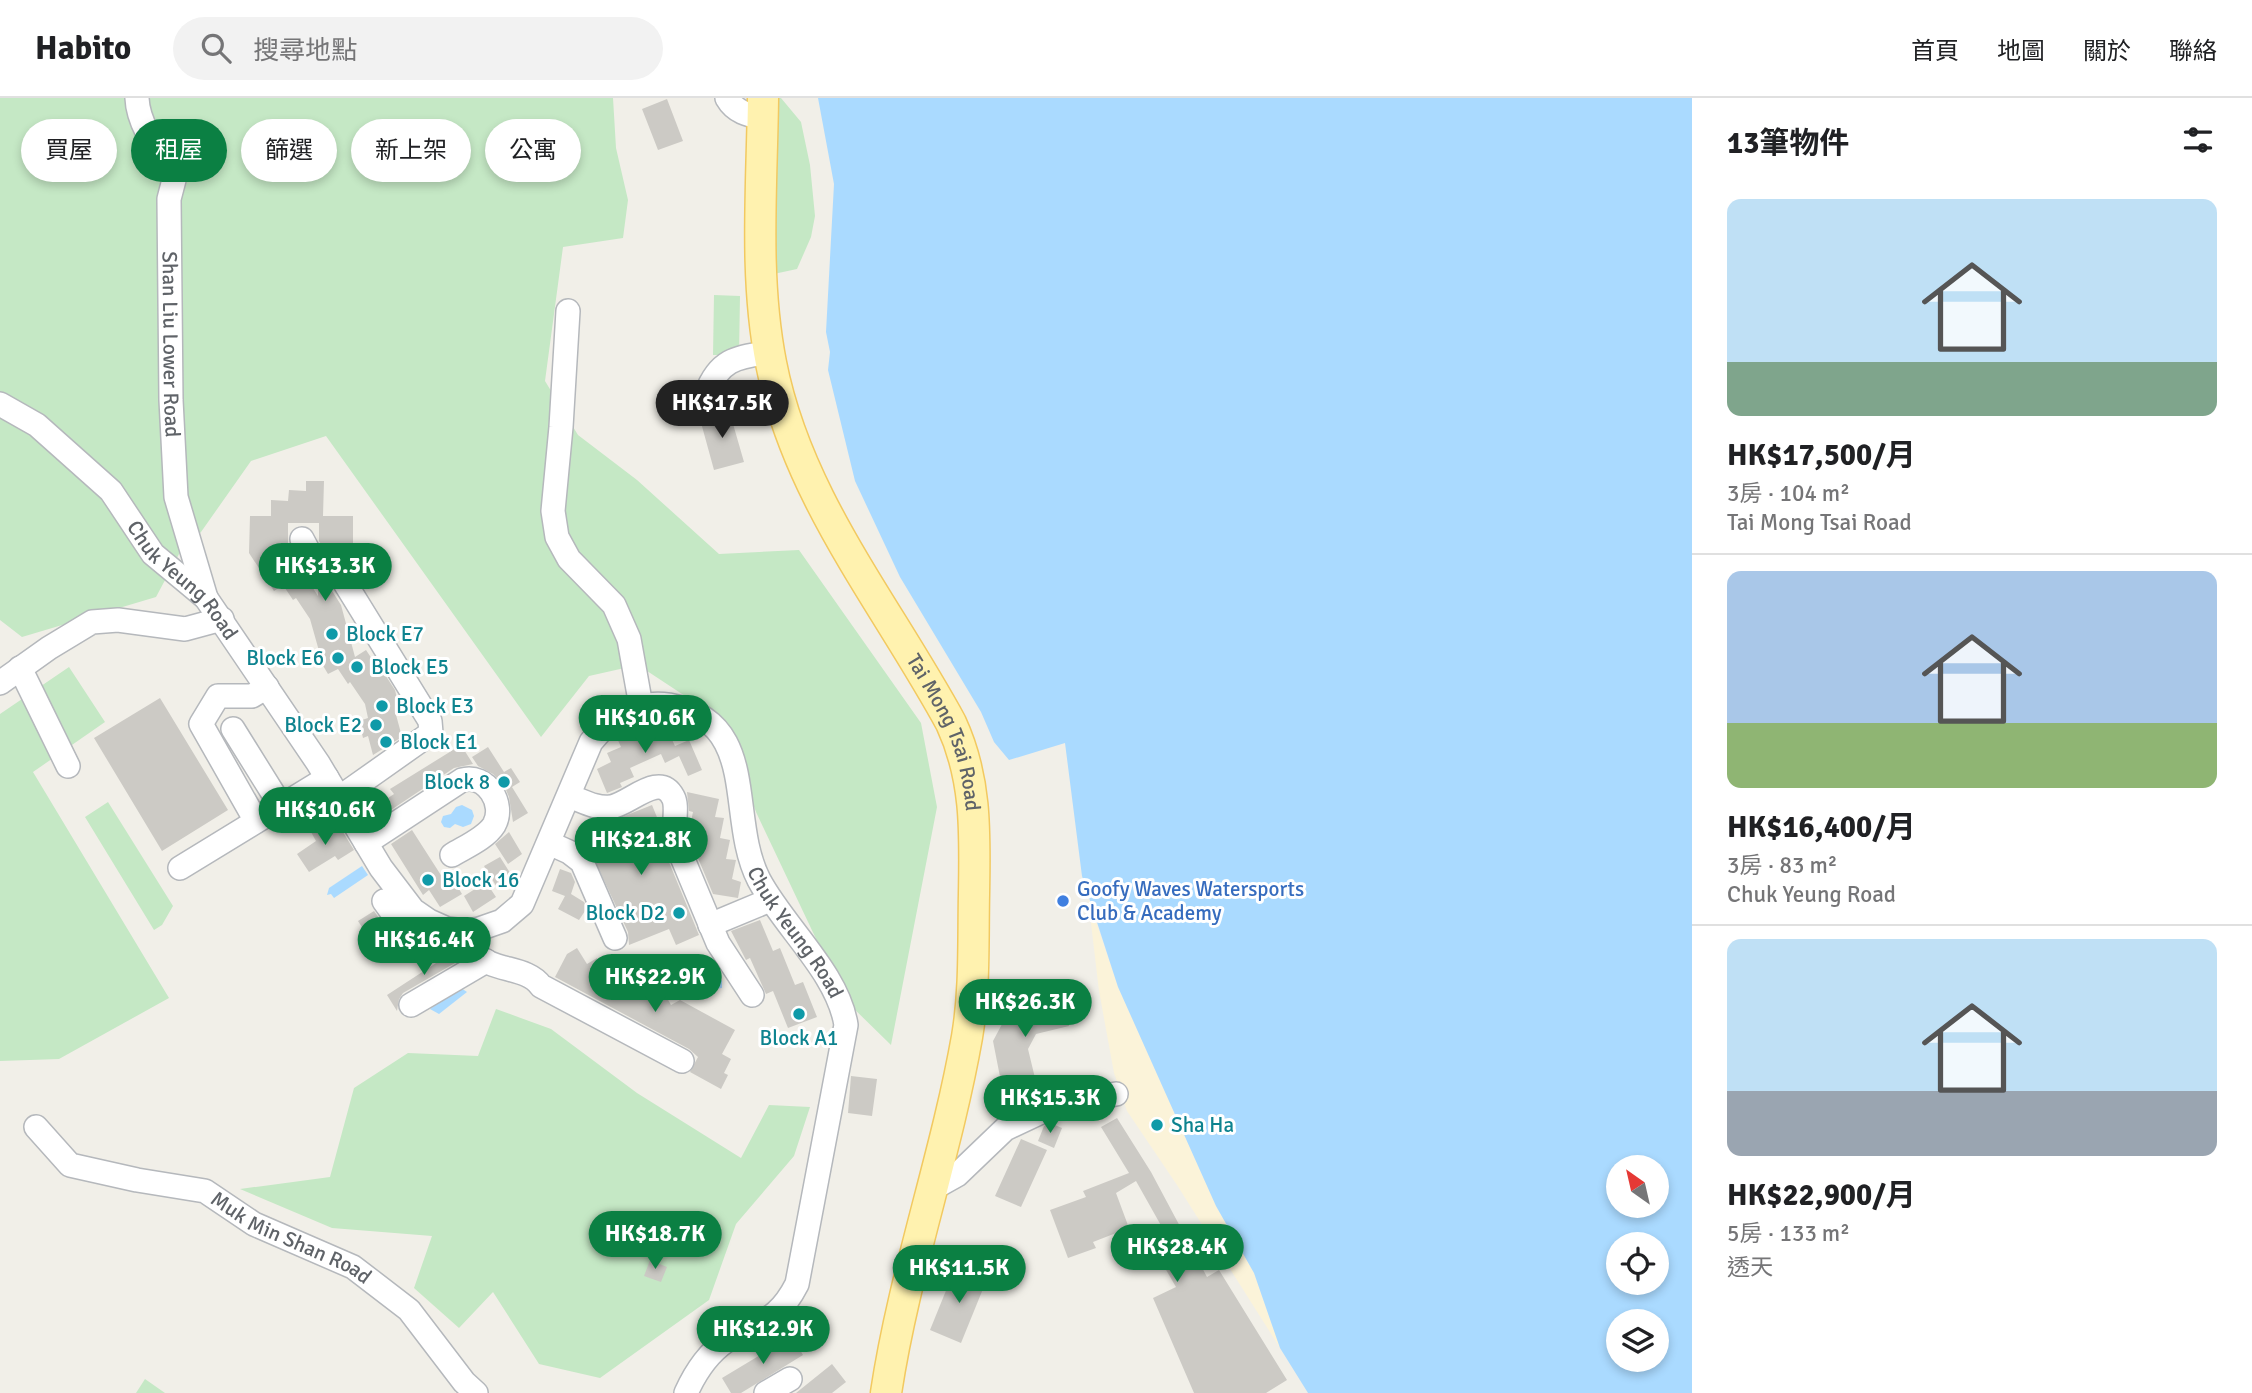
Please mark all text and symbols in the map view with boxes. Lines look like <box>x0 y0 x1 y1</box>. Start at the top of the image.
search box <box>173 17 663 80</box>
text: Habito <box>35 28 131 69</box>
icon: search <box>197 29 235 67</box>
text: 搜尋地點 <box>253 35 357 67</box>
text: 首頁 <box>1911 36 1959 66</box>
text: 地圖 <box>1997 36 2045 66</box>
text: 關於 <box>2083 36 2131 66</box>
text: 聯絡 <box>2169 36 2217 66</box>
chip: 買屋 <box>21 119 117 182</box>
chip: 租屋 <box>131 119 227 182</box>
chip: 篩選 <box>241 119 337 182</box>
chip: 新上架 <box>351 119 471 182</box>
chip: 公寓 <box>485 119 581 182</box>
icon: filters <box>2179 121 2217 159</box>
text: 13筆物件 <box>1727 125 1849 162</box>
icon: home <box>1909 244 2035 370</box>
street label: Shan Liu Lower Road <box>157 251 186 438</box>
pin: HK$17.5K <box>650 380 794 440</box>
text: HK$17.5K <box>672 388 772 417</box>
text: HK$17,500/月 <box>1727 437 1916 474</box>
text: 3房 · 104 m² <box>1727 479 1850 508</box>
text: Tai Mong Tsai Road <box>1727 508 1912 537</box>
street label: Chuk Yeung Road <box>121 516 244 645</box>
pin: HK$13.3K <box>253 544 397 603</box>
text: HK$13.3K <box>275 551 375 580</box>
icon: home <box>1909 616 2035 742</box>
place label: Block E7 <box>346 621 424 647</box>
marker: Block E7 <box>324 626 340 642</box>
place label: Block E6 <box>246 645 324 671</box>
street label: Tai Mong Tsai Road <box>901 649 986 812</box>
marker: Block E6 <box>330 650 346 666</box>
place label: Block E5 <box>371 654 449 680</box>
marker: Block E5 <box>349 659 365 675</box>
place label: Block E3 <box>396 693 474 719</box>
pin: HK$10.6K <box>573 696 717 755</box>
marker: Block E3 <box>374 698 390 714</box>
text: HK$10.6K <box>595 703 695 732</box>
place label: Block E2 <box>284 712 362 738</box>
marker: Block E2 <box>368 717 384 733</box>
place label: Block E1 <box>400 729 478 755</box>
marker: Block E1 <box>378 734 394 750</box>
place label: Block 8 <box>424 769 490 795</box>
marker: Block 8 <box>496 774 512 790</box>
pin: HK$10.6K <box>253 788 397 847</box>
text: HK$10.6K <box>275 795 375 824</box>
text: HK$16,400/月 <box>1727 809 1916 846</box>
pin: HK$21.8K <box>569 818 713 877</box>
text: HK$21.8K <box>591 825 691 854</box>
text: 3房 · 83 m² <box>1727 851 1837 880</box>
street label: Chuk Yeung Road <box>741 862 849 1002</box>
place label: Block 16 <box>442 867 519 893</box>
marker: Block 16 <box>420 872 436 888</box>
place label: Goofy Waves Watersports Club & Academy <box>1077 876 1304 926</box>
text: Chuk Yeung Road <box>1727 880 1896 909</box>
marker: Goofy Waves Watersports Club & Academy <box>1055 893 1071 909</box>
place label: Block D2 <box>585 900 665 926</box>
marker: Block D2 <box>671 905 687 921</box>
pin: HK$16.4K <box>352 918 496 977</box>
text: HK$16.4K <box>374 925 474 954</box>
pin: HK$22.9K <box>583 954 727 1014</box>
text: HK$22.9K <box>605 962 705 991</box>
pin: HK$26.3K <box>953 979 1097 1039</box>
icon: home <box>1909 985 2035 1111</box>
text: HK$26.3K <box>975 987 1075 1016</box>
marker: Block A1 <box>791 1006 807 1022</box>
place label: Block A1 <box>760 1025 838 1051</box>
pin: HK$15.3K <box>978 1076 1122 1135</box>
text: HK$15.3K <box>1000 1083 1100 1112</box>
place label: Sha Ha <box>1171 1112 1234 1138</box>
marker: Sha Ha <box>1149 1117 1165 1133</box>
north arrow <box>1606 1155 1670 1218</box>
map controls <box>1606 1155 1669 1372</box>
text: HK$22,900/月 <box>1727 1177 1916 1214</box>
street label: Muk Min Shan Road <box>206 1186 377 1290</box>
pin: HK$18.7K <box>583 1212 727 1271</box>
text: HK$18.7K <box>605 1219 705 1248</box>
text: 5房 · 133 m² <box>1727 1219 1850 1248</box>
pin: HK$28.4K <box>1105 1224 1249 1284</box>
text: HK$28.4K <box>1127 1232 1227 1261</box>
button: locate <box>1606 1232 1669 1295</box>
pin: HK$11.5K <box>887 1246 1031 1305</box>
text: HK$11.5K <box>909 1253 1009 1282</box>
text: 透天 <box>1727 1253 1773 1282</box>
pin: HK$12.9K <box>691 1306 835 1366</box>
button: layers <box>1606 1309 1669 1372</box>
text: HK$12.9K <box>713 1314 813 1343</box>

